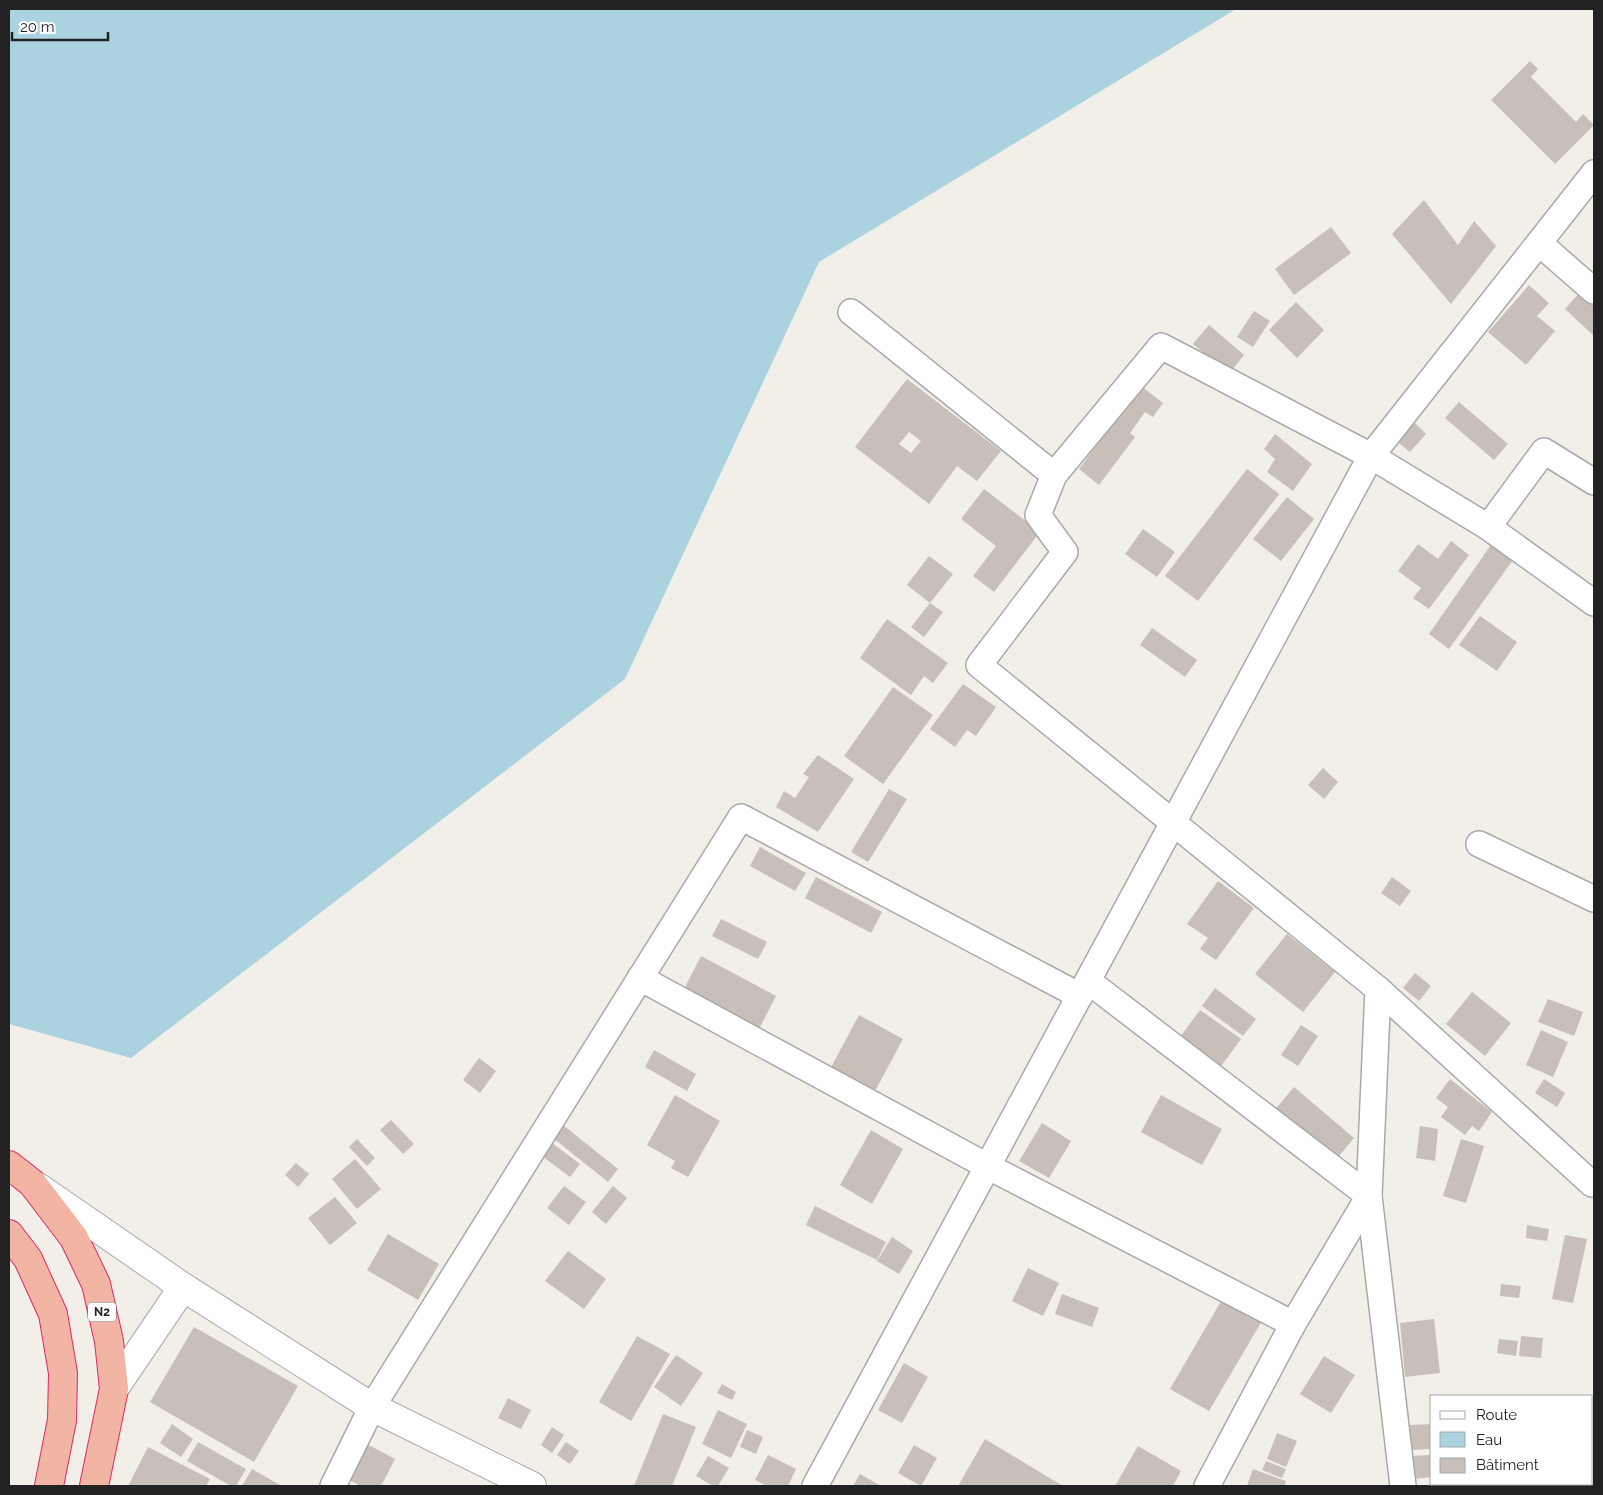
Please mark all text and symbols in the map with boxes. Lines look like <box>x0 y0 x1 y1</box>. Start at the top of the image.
scale bar <box>12 10 109 42</box>
text: 20 m <box>20 18 55 36</box>
road number: N2 <box>88 1302 116 1321</box>
legend <box>1430 1395 1593 1485</box>
text: Route <box>1476 1406 1517 1424</box>
text: Eau <box>1476 1431 1502 1449</box>
text: Bâtiment <box>1476 1456 1539 1474</box>

